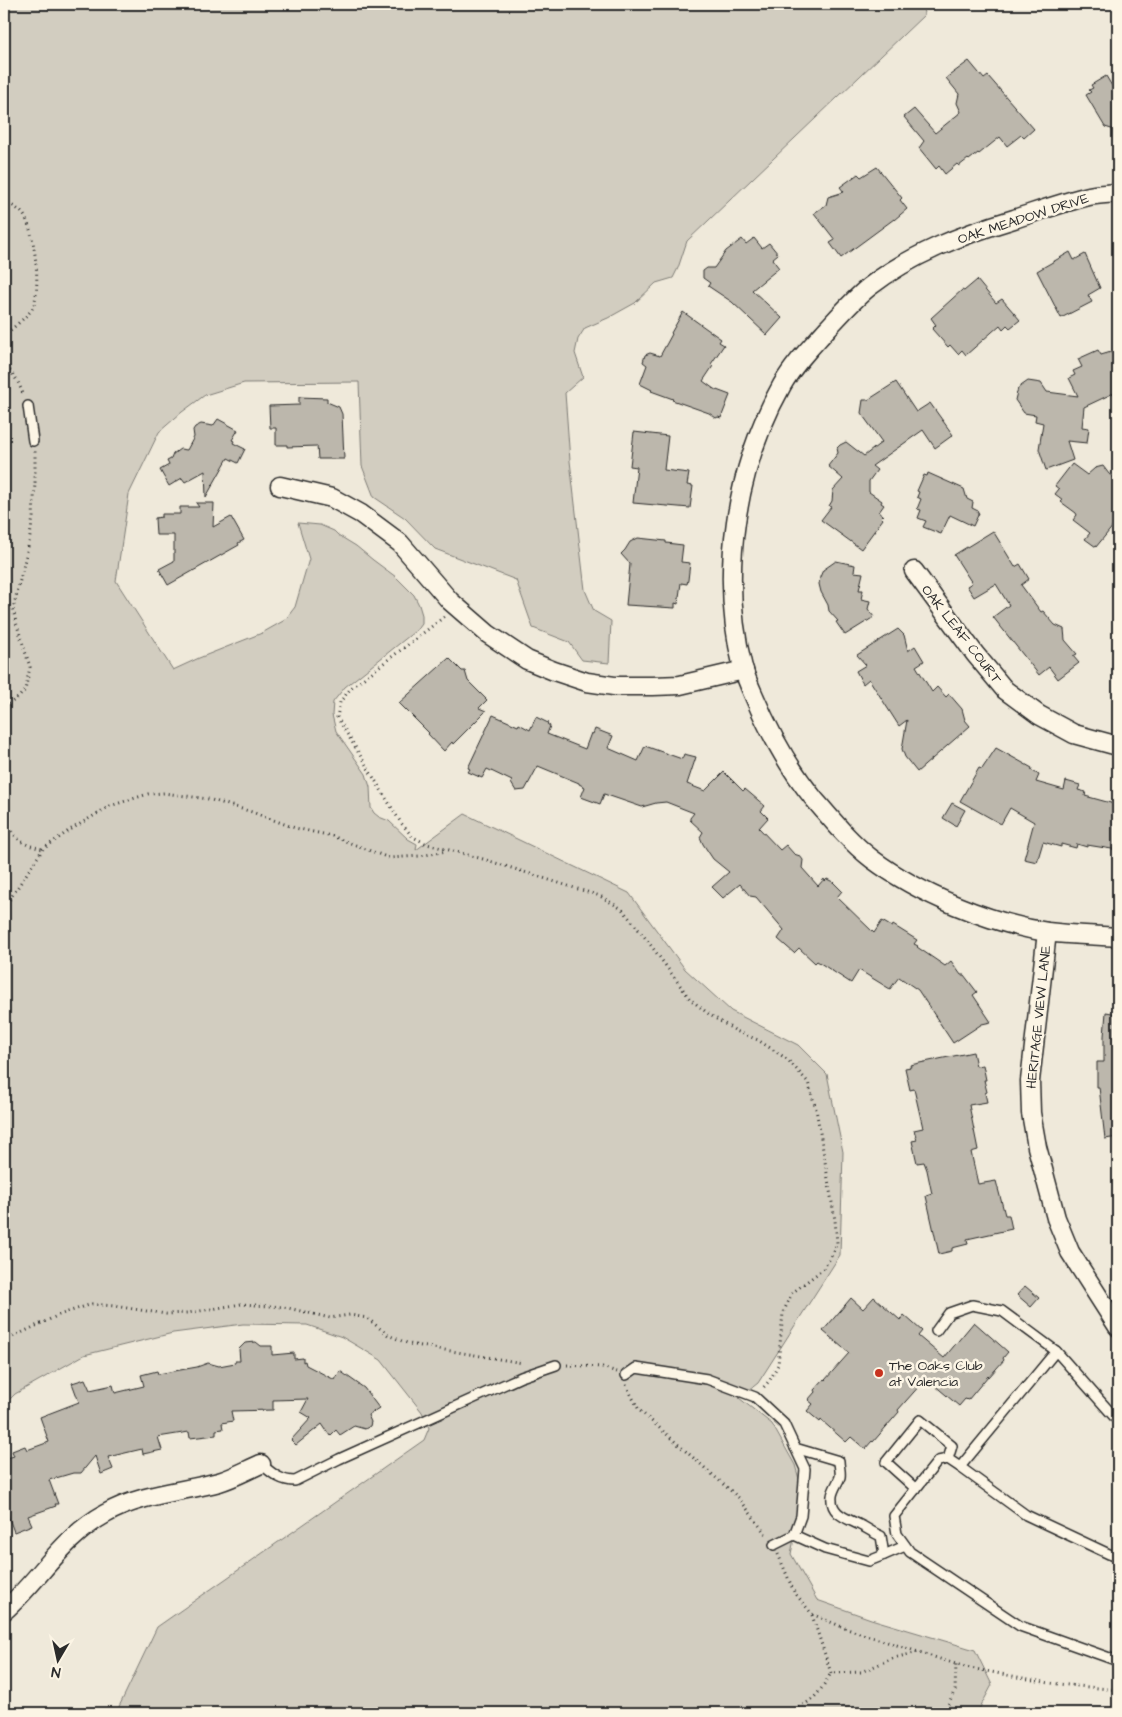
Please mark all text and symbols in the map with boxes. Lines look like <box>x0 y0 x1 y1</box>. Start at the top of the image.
street label: OAK MEADOW DRIVE <box>955 188 1092 250</box>
street label: OAK LEAF COURT <box>916 581 1006 688</box>
street label: HERITAGE VIEW LANE <box>1022 944 1057 1090</box>
place label: The Oaks Club at Valencia <box>889 1356 983 1392</box>
marker: The Oaks Club at Valencia <box>873 1367 885 1379</box>
north arrow <box>32 1634 82 1684</box>
text: N <box>50 1661 62 1682</box>

